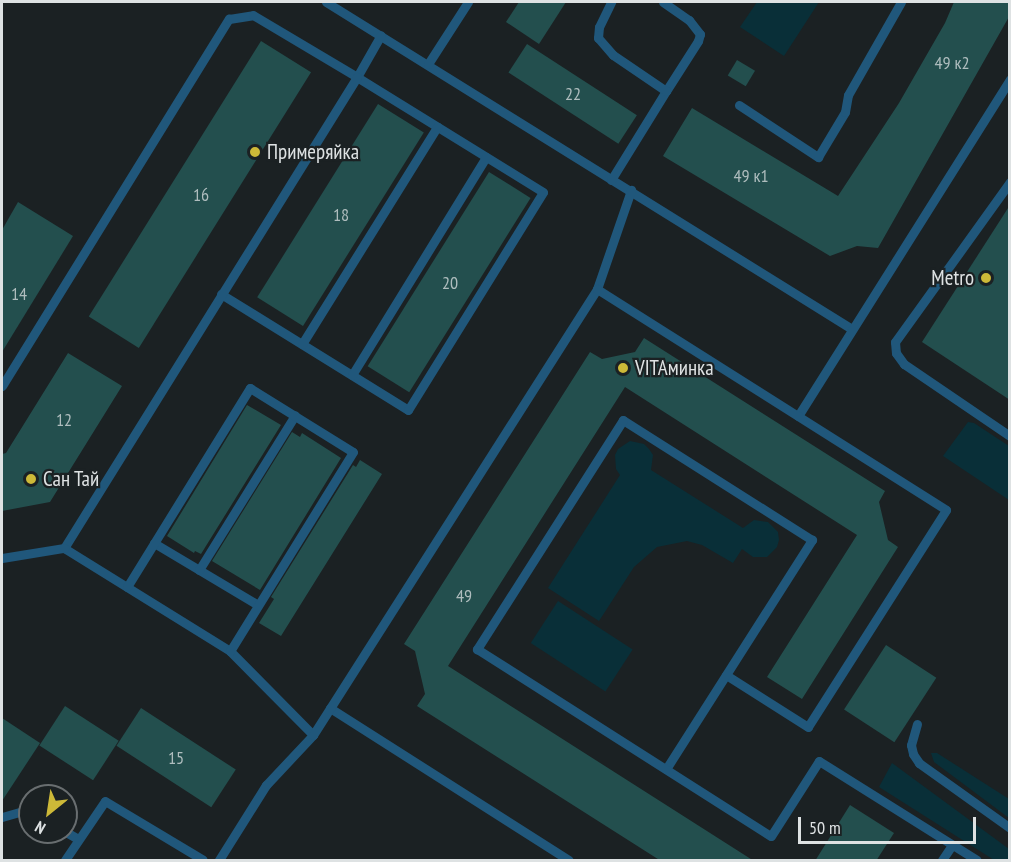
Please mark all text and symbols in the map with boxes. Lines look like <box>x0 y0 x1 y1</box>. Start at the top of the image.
house number: 49 к2 <box>934 52 970 74</box>
house number: 22 <box>565 83 581 105</box>
place label: Примеряйка <box>267 139 359 165</box>
marker: Примеряйка <box>248 145 262 159</box>
house number: 49 к1 <box>733 165 769 187</box>
house number: 16 <box>193 184 209 206</box>
house number: 18 <box>333 204 349 226</box>
place label: Metro <box>931 265 974 291</box>
marker: Metro <box>979 271 993 285</box>
house number: 20 <box>442 272 458 294</box>
house number: 14 <box>11 283 27 305</box>
place label: VITAминка <box>635 355 714 381</box>
marker: VITAминка <box>616 361 630 375</box>
house number: 12 <box>56 409 72 431</box>
place label: Сан Тай <box>43 466 100 492</box>
marker: Сан Тай <box>24 472 38 486</box>
house number: 49 <box>456 585 472 607</box>
house number: 15 <box>168 747 184 769</box>
north arrow <box>18 784 78 844</box>
scale bar <box>801 805 980 843</box>
text: 50 m <box>809 816 841 839</box>
text: N <box>31 817 49 839</box>

